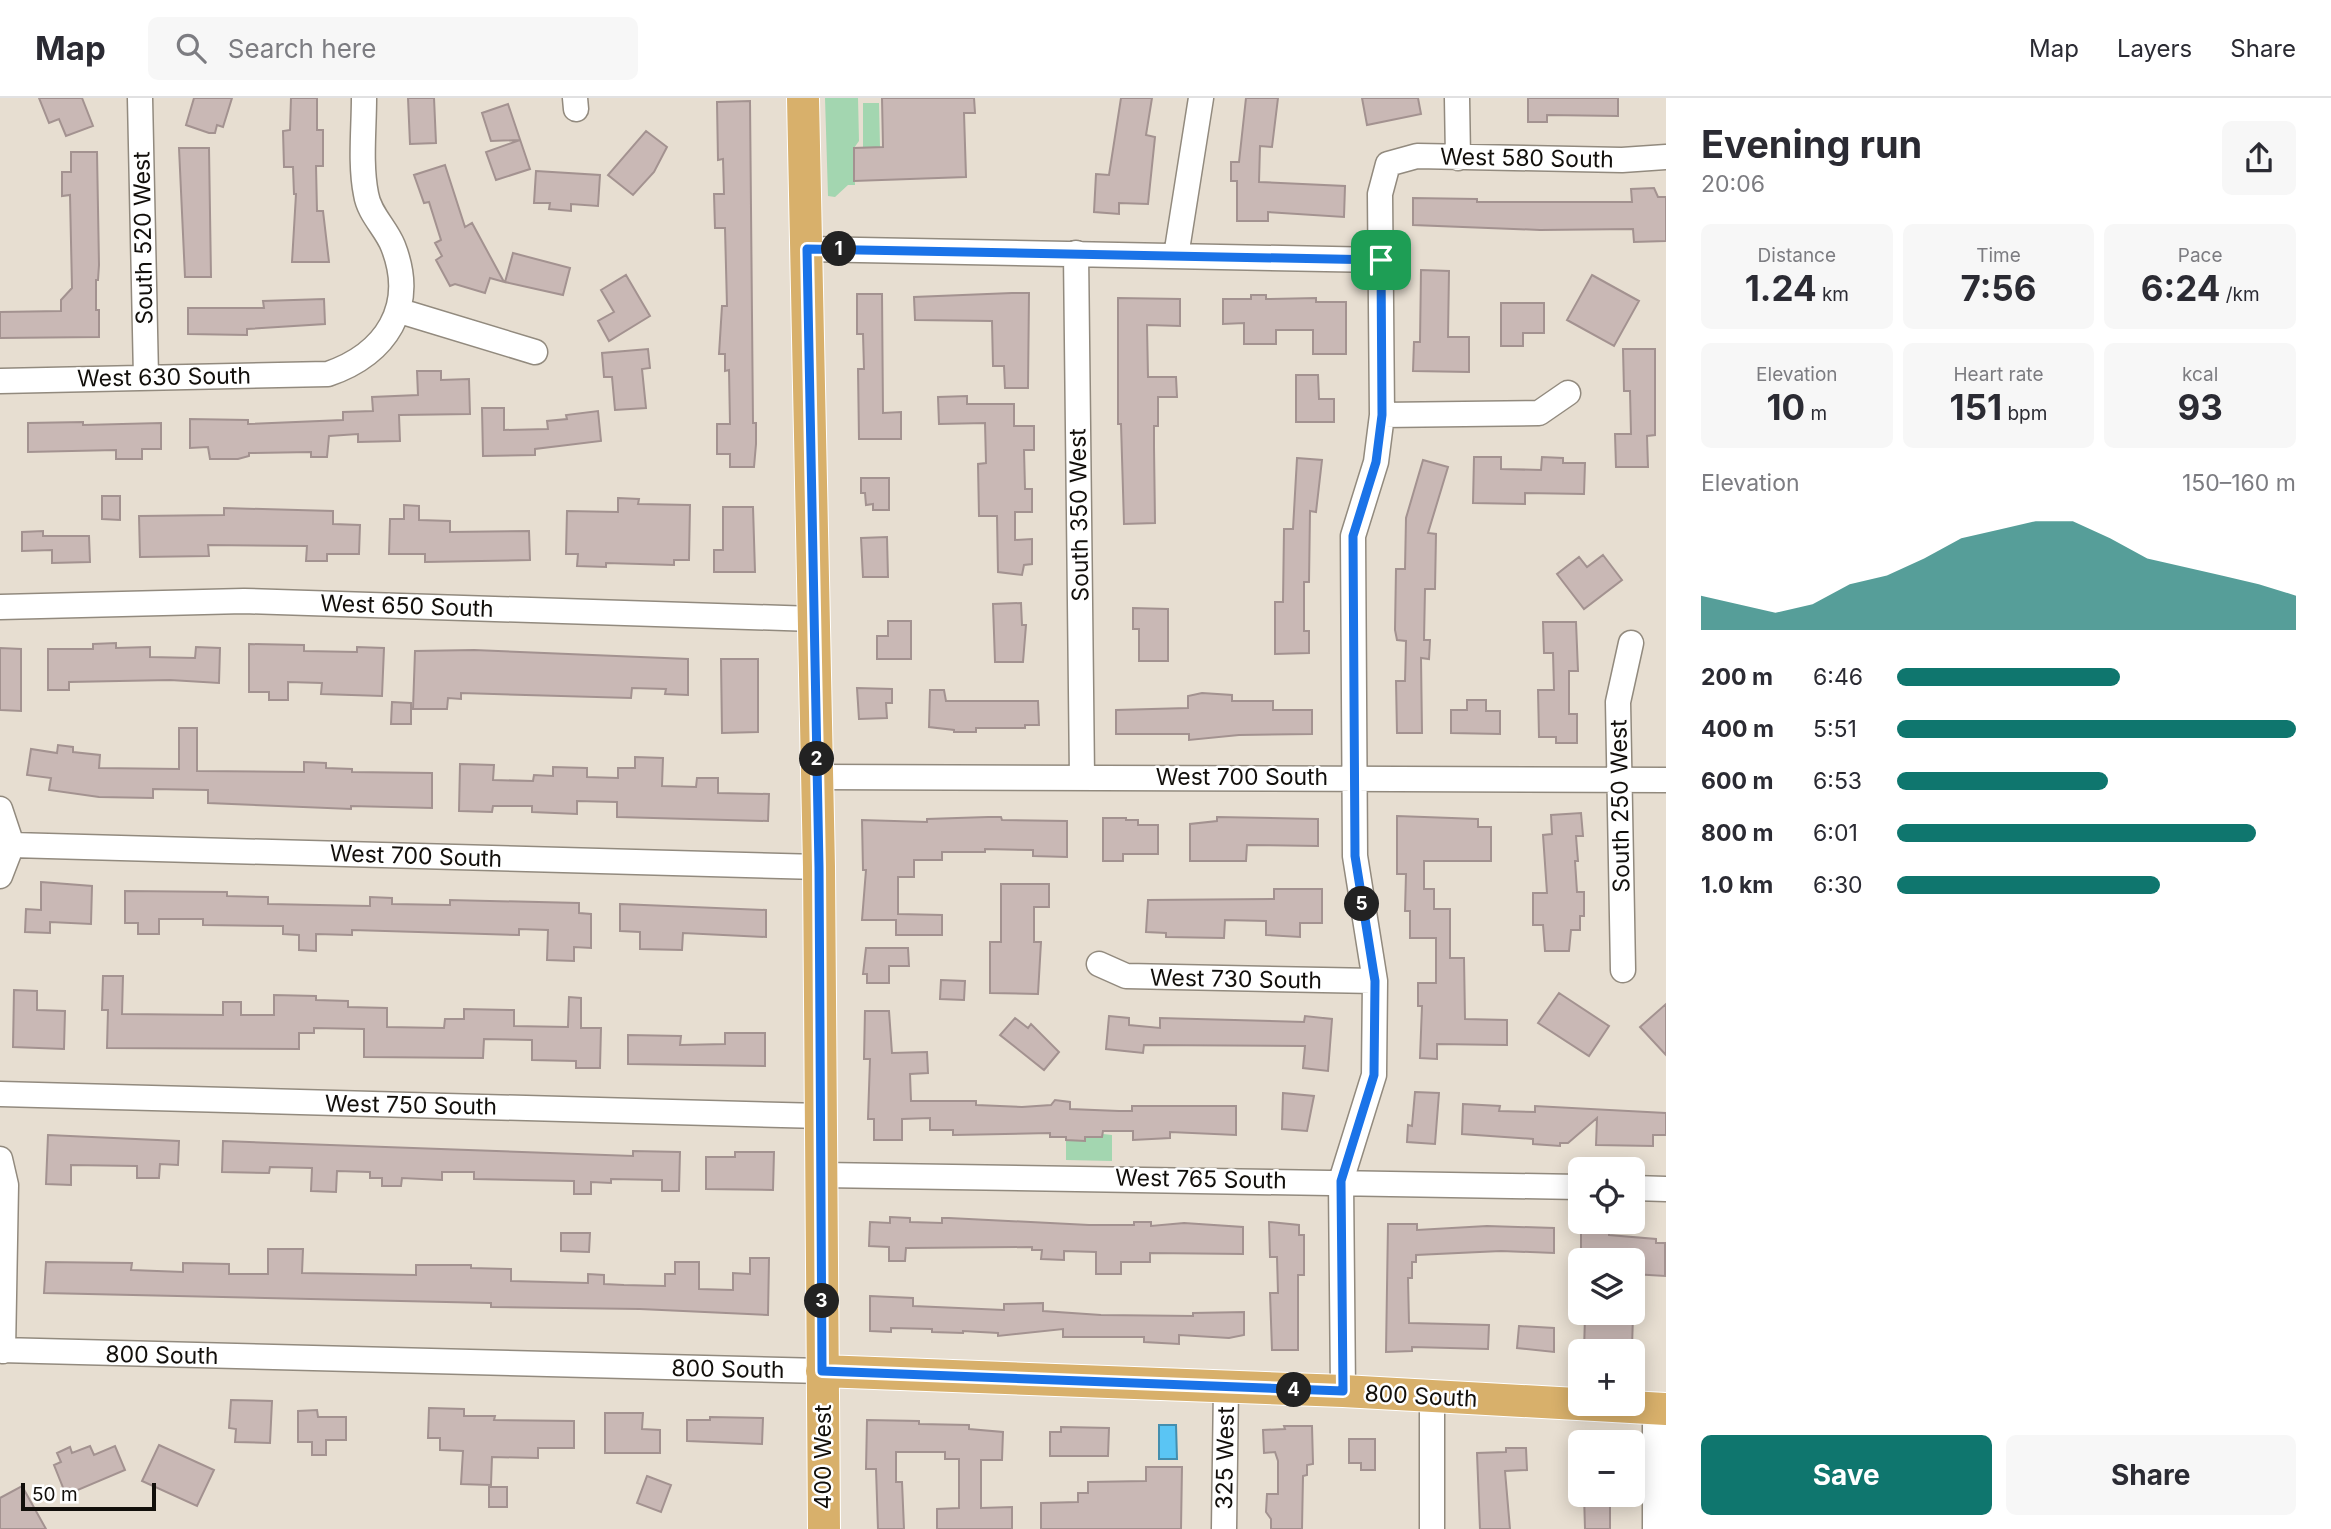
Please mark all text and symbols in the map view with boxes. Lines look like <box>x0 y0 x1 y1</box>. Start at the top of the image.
search box <box>148 17 638 80</box>
text: Map <box>35 28 106 68</box>
icon: search <box>172 29 210 67</box>
text: Search here <box>228 33 376 64</box>
text: Map <box>2029 34 2079 63</box>
text: Layers <box>2117 34 2192 63</box>
text: Share <box>2230 34 2296 63</box>
text: Evening run <box>1701 121 1922 167</box>
button: share <box>2222 121 2296 195</box>
street label: West 580 South <box>1440 142 1614 174</box>
street label: South 520 West <box>127 151 159 325</box>
text: 20:06 <box>1701 170 1765 198</box>
pin <box>1351 230 1411 290</box>
pin: 1 <box>822 232 856 266</box>
text: 1 <box>834 237 843 260</box>
icon: arrive <box>1362 241 1400 279</box>
text: Distance <box>1758 244 1836 267</box>
text: Time <box>1976 244 2021 267</box>
text: Pace <box>2178 244 2223 267</box>
text: 1.24 <box>1745 267 1817 309</box>
text: 7:56 <box>1961 267 2036 309</box>
text: 6:24 <box>2141 267 2220 309</box>
text: km <box>1817 283 1849 306</box>
text: /km <box>2220 283 2260 306</box>
street label: West 630 South <box>77 361 251 393</box>
text: Elevation <box>1756 363 1838 386</box>
text: Heart rate <box>1953 363 2043 386</box>
text: kcal <box>2182 363 2218 386</box>
text: 10 <box>1766 386 1805 428</box>
text: 151 <box>1950 386 2002 428</box>
text: 93 <box>2178 386 2223 428</box>
text: m <box>1805 402 1827 425</box>
text: bpm <box>2002 402 2047 425</box>
street label: South 350 West <box>1063 428 1095 602</box>
text: Elevation <box>1701 469 1800 497</box>
text: 150–160 m <box>2182 469 2296 497</box>
street label: West 650 South <box>320 589 494 623</box>
text: 200 m <box>1701 663 1773 691</box>
text: 6:46 <box>1813 663 1863 691</box>
text: 400 m <box>1701 715 1774 743</box>
text: 5:51 <box>1813 715 1857 743</box>
street label: South 250 West <box>1604 719 1636 893</box>
pin: 2 <box>800 742 834 776</box>
text: 2 <box>811 747 822 770</box>
street label: West 700 South <box>1156 763 1328 791</box>
text: 600 m <box>1701 767 1773 795</box>
text: 6:53 <box>1813 767 1862 795</box>
text: 800 m <box>1701 819 1773 847</box>
text: 6:01 <box>1813 819 1858 847</box>
street label: West 700 South <box>329 839 503 873</box>
text: 1.0 km <box>1701 871 1773 899</box>
text: 6:30 <box>1813 871 1863 899</box>
pin: 5 <box>1344 886 1380 922</box>
text: 5 <box>1355 892 1368 915</box>
street label: West 730 South <box>1150 963 1322 995</box>
street label: West 750 South <box>325 1090 497 1120</box>
map controls <box>1568 1157 1645 1507</box>
button: locate <box>1568 1157 1645 1234</box>
street label: West 765 South <box>1115 1164 1287 1194</box>
button: layers <box>1568 1248 1645 1325</box>
pin: 3 <box>804 1284 840 1318</box>
text: 3 <box>815 1289 828 1312</box>
button: + <box>1568 1339 1645 1416</box>
street label: 800 South <box>105 1340 219 1370</box>
street label: 800 South <box>671 1354 785 1384</box>
pin: 4 <box>1276 1372 1312 1408</box>
text: 4 <box>1287 1378 1300 1401</box>
street label: 800 South <box>1364 1379 1478 1413</box>
street label: 400 West <box>809 1404 837 1509</box>
street label: 325 West <box>1210 1406 1240 1510</box>
button: − <box>1568 1430 1645 1507</box>
button: Save <box>1701 1435 1992 1515</box>
button: Share <box>2006 1435 2296 1515</box>
scale bar <box>21 1480 156 1512</box>
text: 50 m <box>32 1483 78 1506</box>

